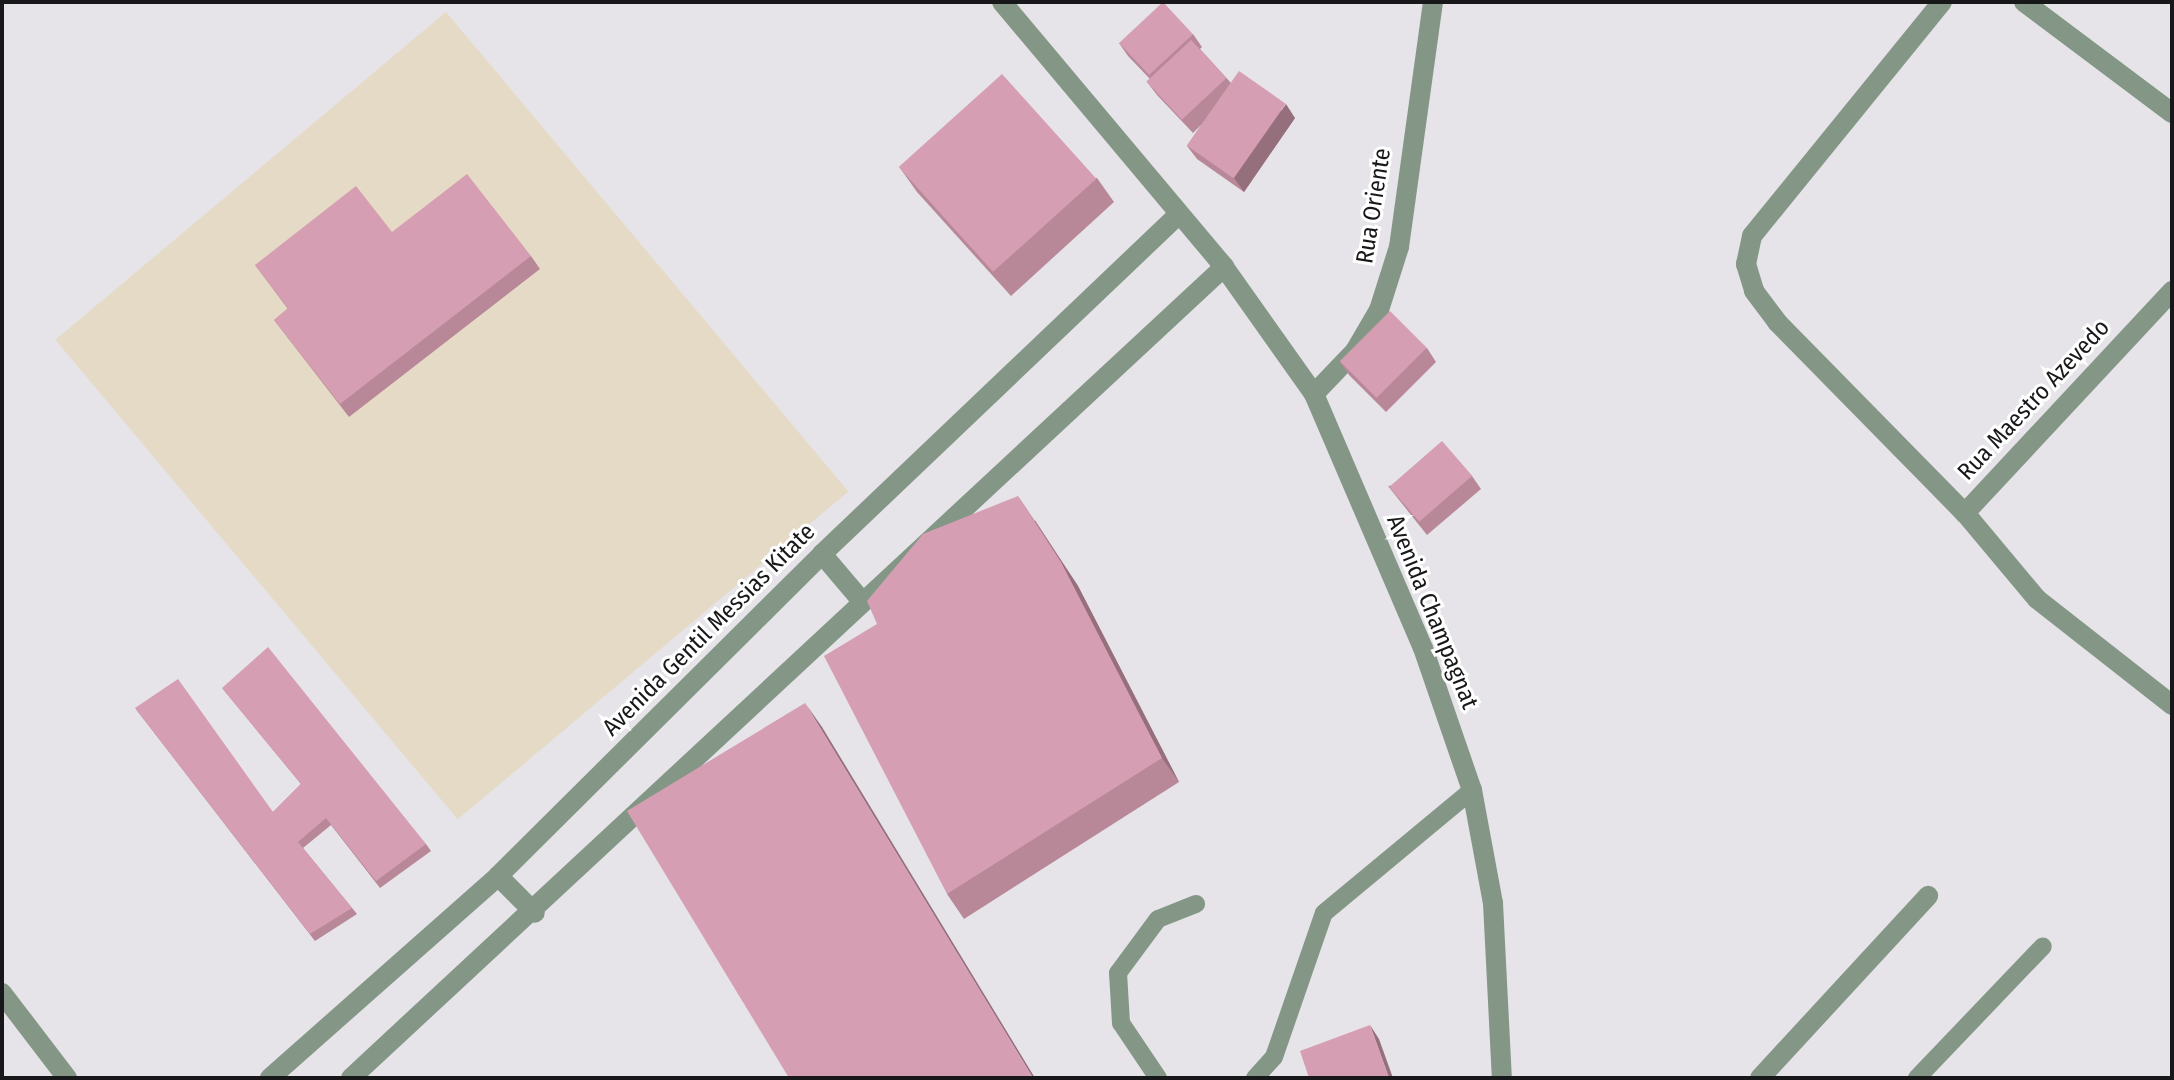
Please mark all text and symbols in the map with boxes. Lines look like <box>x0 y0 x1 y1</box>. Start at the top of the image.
street label: Rua Oriente <box>1351 146 1397 266</box>
street label: Rua Maestro Azevedo <box>1952 314 2116 486</box>
street label: Avenida Champagnat <box>1380 511 1484 713</box>
street label: Avenida Gentil Messias Kitate <box>597 518 821 742</box>

